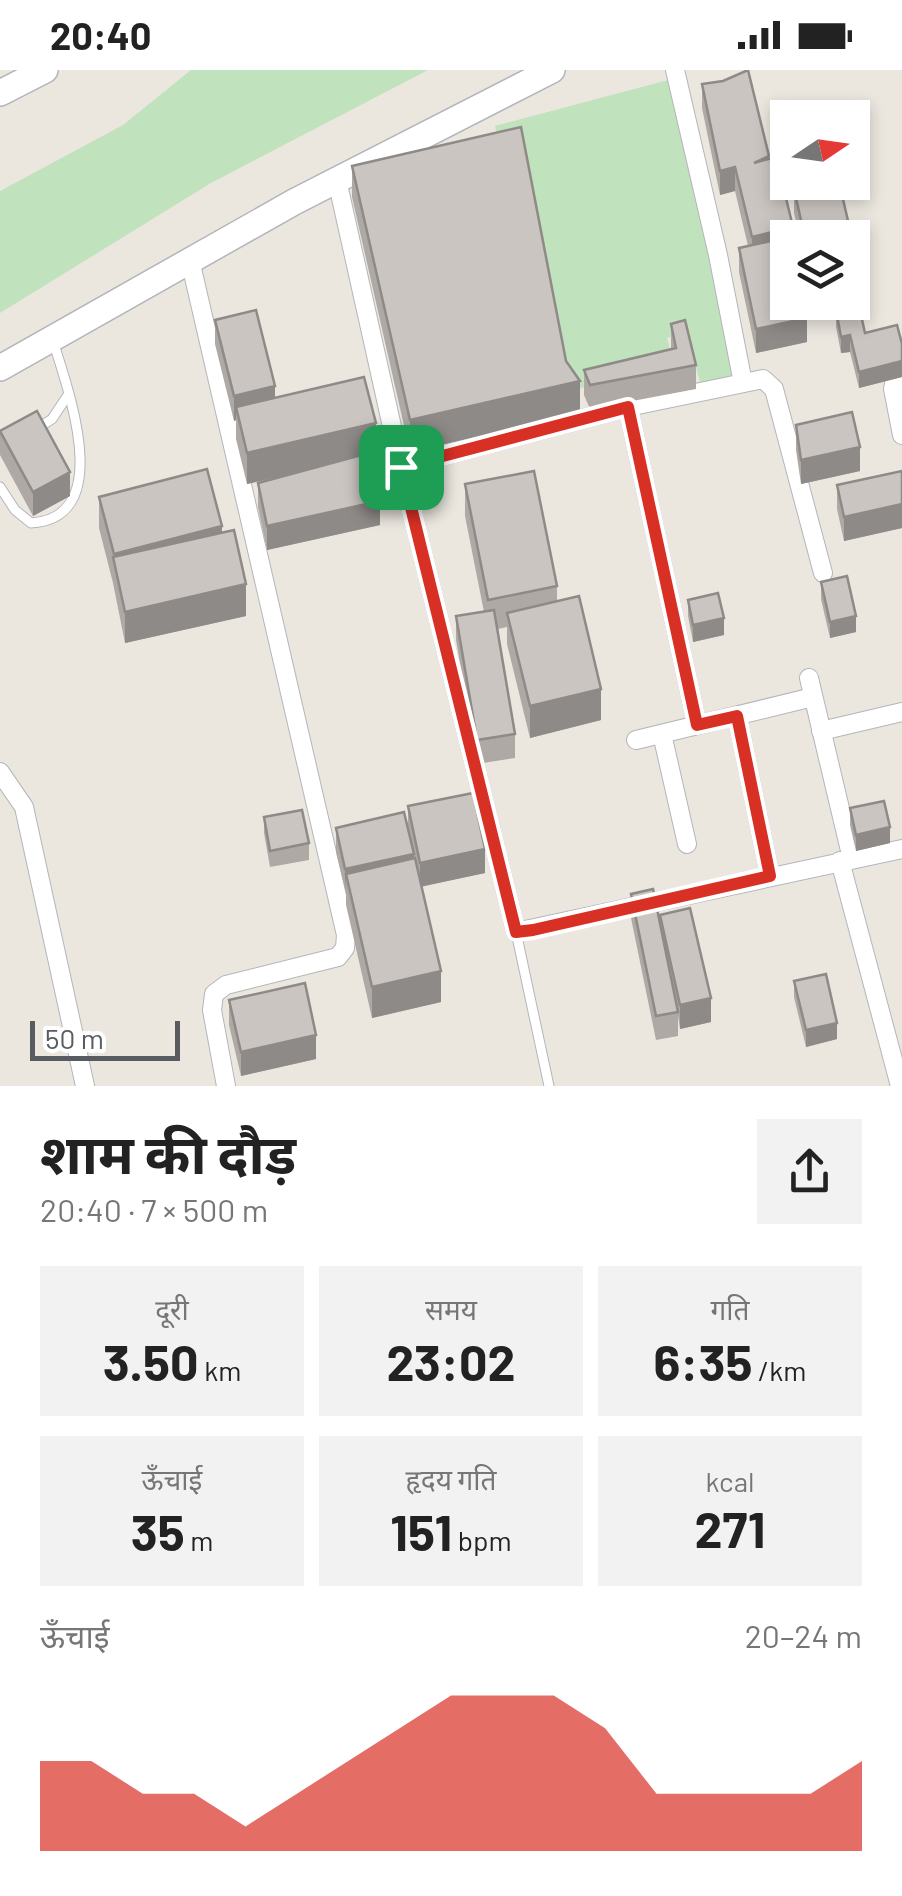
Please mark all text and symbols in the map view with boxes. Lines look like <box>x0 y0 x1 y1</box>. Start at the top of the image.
text: 20:40 <box>50 12 151 58</box>
north arrow <box>770 100 870 200</box>
map controls <box>770 100 870 320</box>
button: layers <box>770 220 870 320</box>
pin <box>359 425 444 510</box>
icon: arrive <box>374 440 429 495</box>
scale bar <box>30 1016 180 1060</box>
text: 50 m <box>45 1021 104 1055</box>
text: शाम की दौड़ <box>40 1119 296 1185</box>
button: share <box>757 1119 862 1224</box>
text: 20:40 · 7 × 500 m <box>40 1190 268 1228</box>
text: दूरी <box>155 1292 189 1326</box>
text: समय <box>425 1292 477 1326</box>
text: गति <box>711 1292 749 1326</box>
text: 3.50 <box>103 1331 199 1391</box>
text: 23:02 <box>387 1331 516 1391</box>
text: 6:35 <box>654 1331 753 1391</box>
text: km <box>199 1353 241 1387</box>
text: /km <box>753 1353 806 1387</box>
text: ऊँचाई <box>142 1462 202 1496</box>
text: हृदय गति <box>405 1462 497 1496</box>
text: kcal <box>706 1464 754 1498</box>
text: 271 <box>695 1498 765 1558</box>
text: 35 <box>131 1501 185 1561</box>
text: 151 <box>390 1501 452 1561</box>
text: m <box>185 1523 213 1557</box>
text: bpm <box>452 1523 512 1557</box>
text: ऊँचाई <box>40 1616 109 1654</box>
text: 20–24 m <box>745 1616 862 1654</box>

